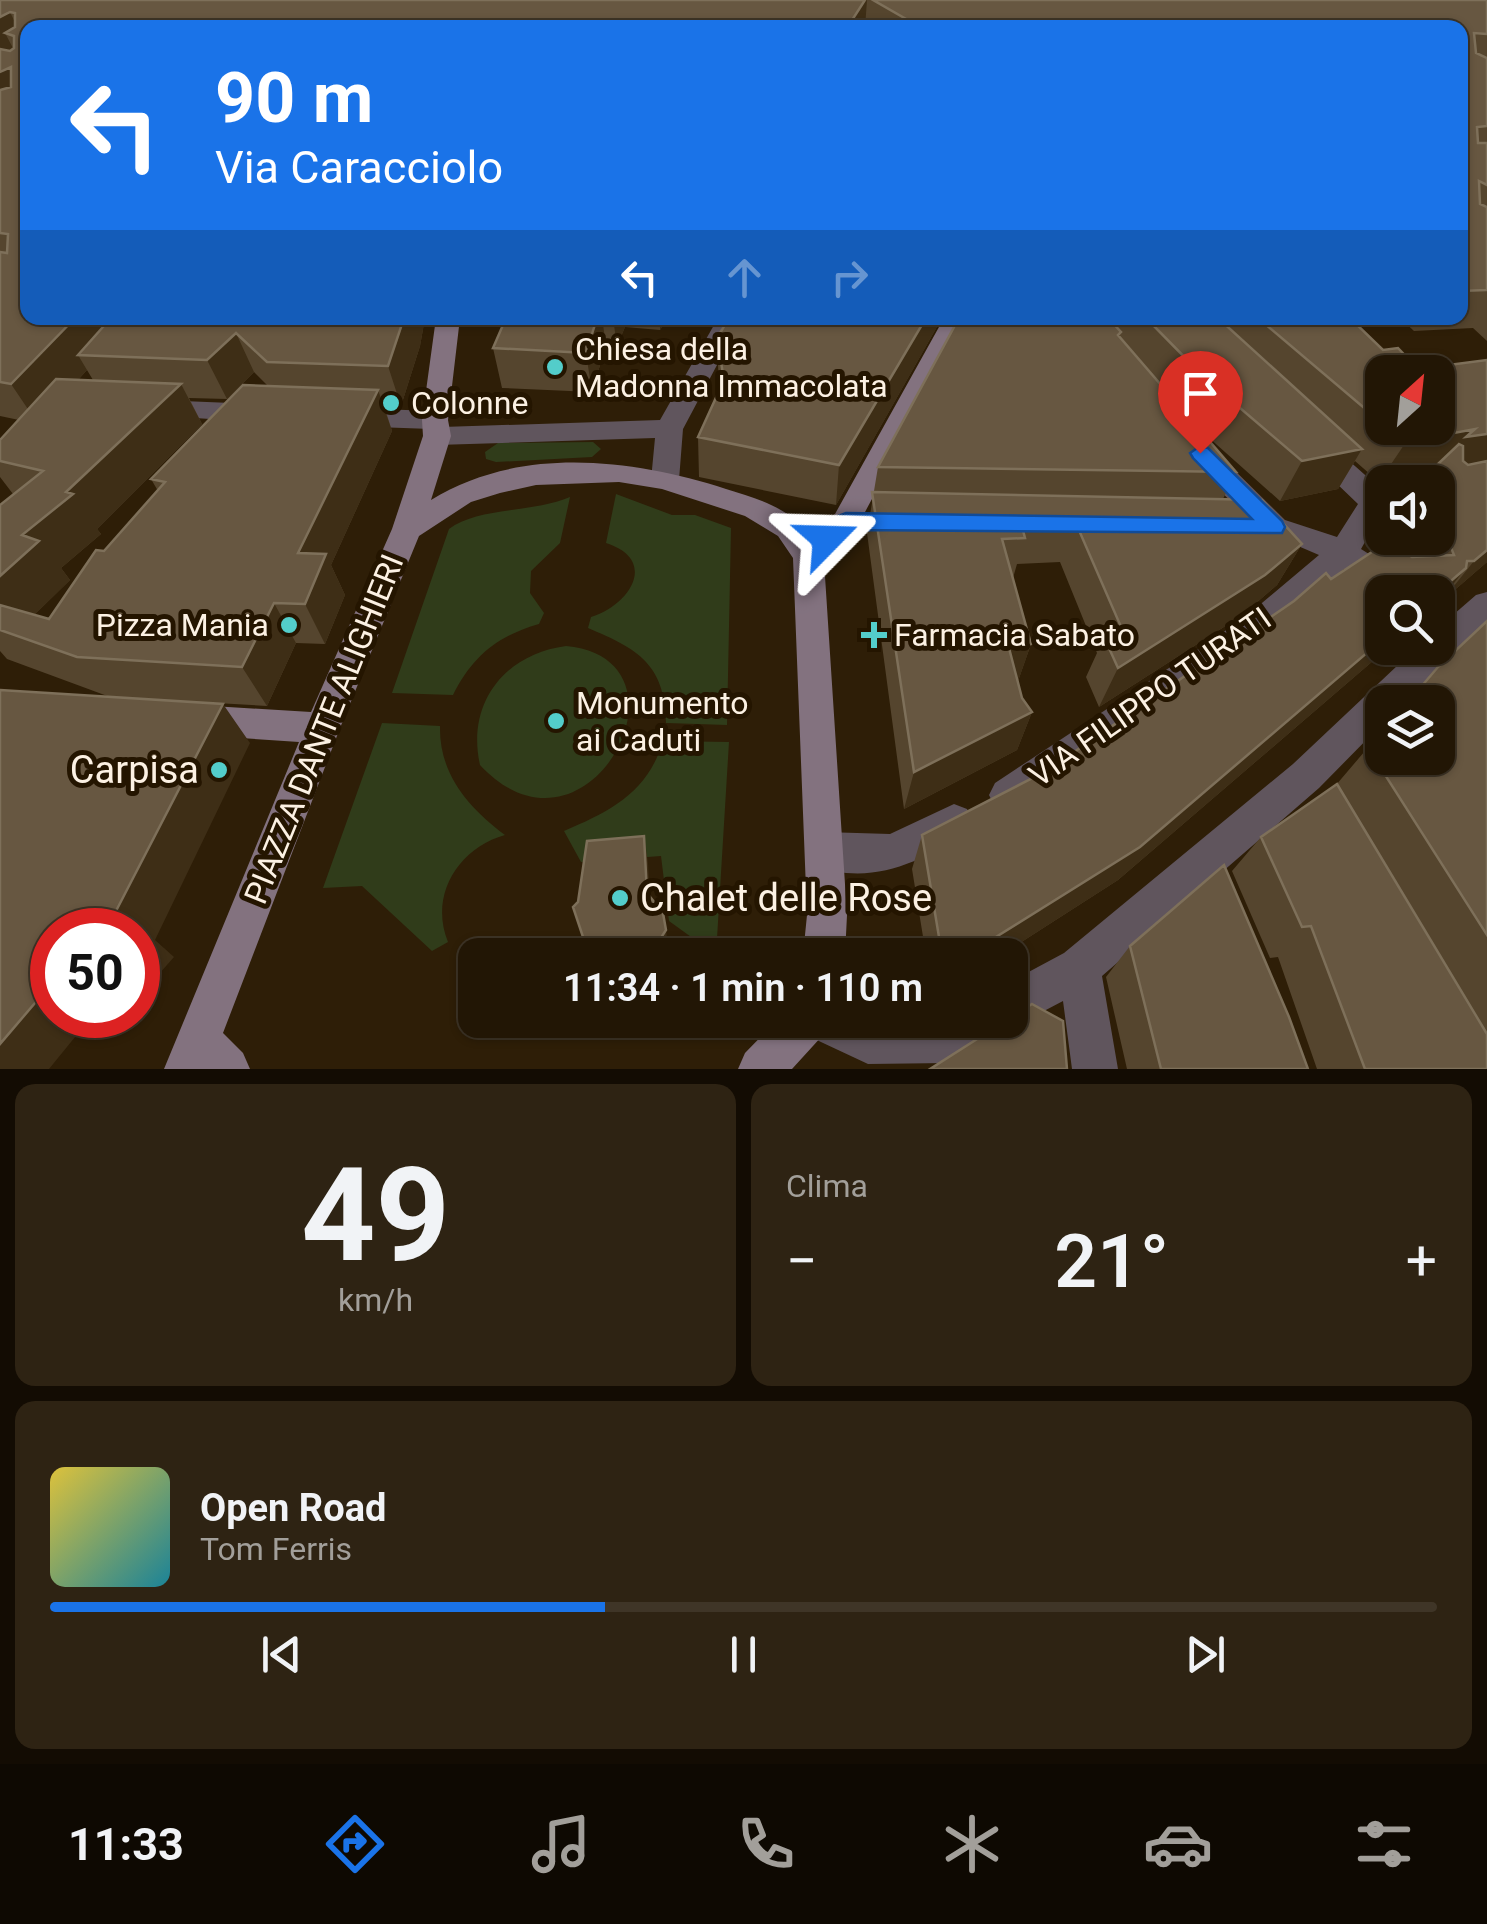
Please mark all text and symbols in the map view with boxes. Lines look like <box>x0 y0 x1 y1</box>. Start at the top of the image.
text: 90 m <box>215 57 373 139</box>
icon: left <box>50 60 180 190</box>
text: Via Caracciolo <box>215 141 503 194</box>
icon: left <box>612 250 667 305</box>
icon: ahead <box>717 250 772 305</box>
icon: right <box>822 250 877 305</box>
place label: Chiesa della Madonna Immacolata <box>575 330 888 405</box>
pin <box>1158 351 1243 454</box>
north arrow <box>1365 355 1455 445</box>
map controls <box>1365 355 1455 775</box>
marker: Chiesa della Madonna Immacolata <box>544 356 566 378</box>
icon: arrive <box>1173 366 1228 421</box>
place label: Colonne <box>411 384 528 422</box>
marker: Colonne <box>380 392 402 414</box>
button: sound <box>1365 465 1455 555</box>
position arrow <box>775 487 879 591</box>
street label: PIAZZA DANTE ALIGHIERI <box>236 549 412 909</box>
button: search <box>1365 575 1455 665</box>
street label: VIA FILIPPO TURATI <box>1022 599 1278 795</box>
place label: Pizza Mania <box>96 606 269 644</box>
marker: Pizza Mania <box>278 614 300 636</box>
place label: Farmacia Sabato <box>894 616 1135 654</box>
marker: Farmacia Sabato <box>863 624 885 646</box>
place label: Monumento ai Caduti <box>576 684 749 759</box>
button: layers <box>1365 685 1455 775</box>
marker: Monumento ai Caduti <box>545 710 567 732</box>
place label: Carpisa <box>70 748 199 792</box>
marker: Carpisa <box>208 759 230 781</box>
place label: Chalet delle Rose <box>640 876 932 920</box>
marker: Chalet delle Rose <box>609 887 631 909</box>
speed limit sign: 50 <box>30 908 160 1038</box>
text: 11:34 · 1 min · 110 m <box>563 966 923 1010</box>
text: 49 <box>301 1139 450 1292</box>
text: Clima <box>786 1167 868 1205</box>
text: 21° <box>1054 1217 1169 1305</box>
text: − <box>786 1229 817 1293</box>
text: + <box>1406 1229 1437 1293</box>
text: km/h <box>338 1281 413 1319</box>
text: Open Road <box>200 1486 386 1530</box>
text: Tom Ferris <box>200 1530 352 1568</box>
icon: previous <box>254 1627 309 1682</box>
icon: pause <box>716 1627 771 1682</box>
icon: next <box>1178 1627 1233 1682</box>
icon: directions <box>320 1809 390 1879</box>
icon: music <box>526 1809 596 1879</box>
icon: phone <box>731 1809 801 1879</box>
icon: climate <box>937 1809 1007 1879</box>
icon: car <box>1143 1809 1213 1879</box>
icon: filters <box>1349 1809 1419 1879</box>
text: 11:33 <box>68 1818 184 1871</box>

